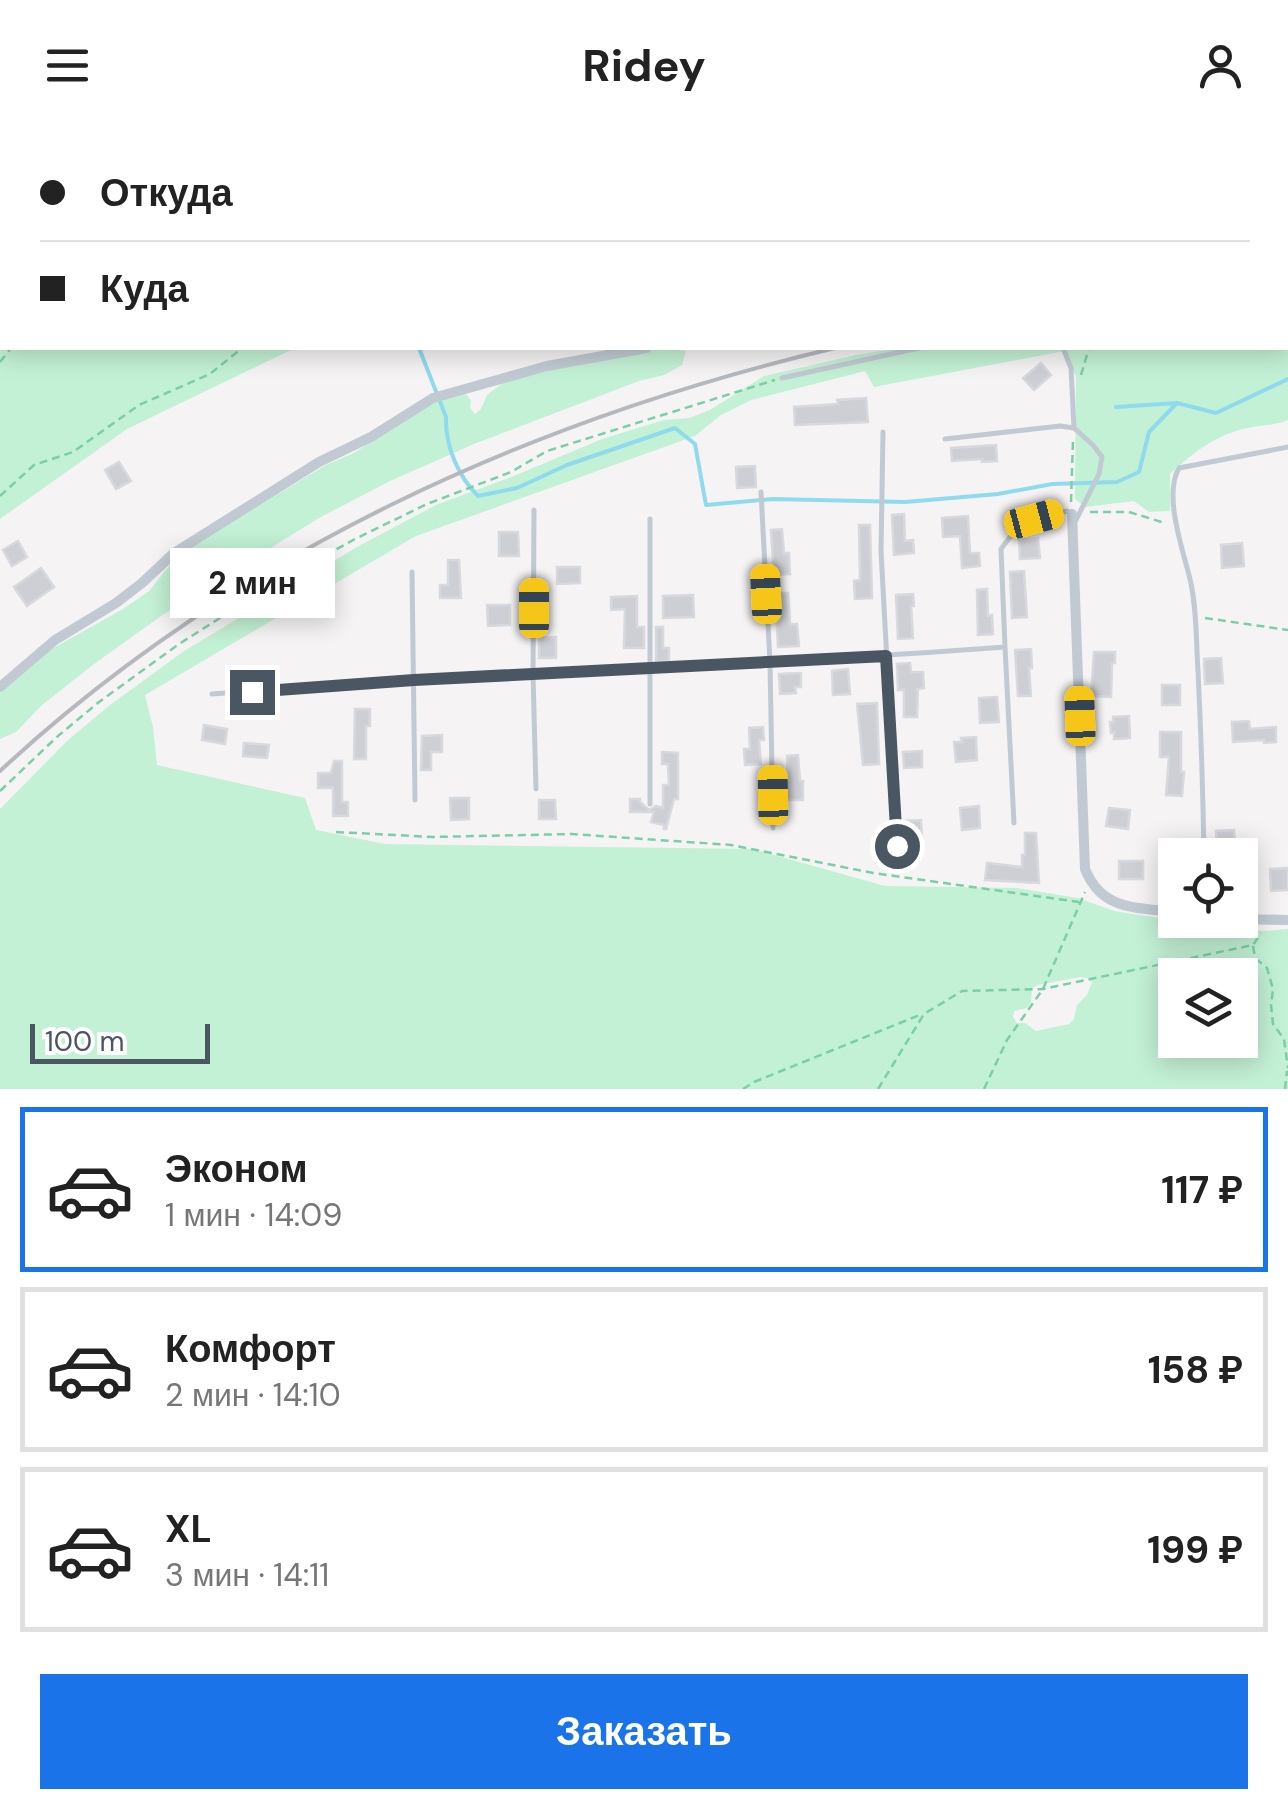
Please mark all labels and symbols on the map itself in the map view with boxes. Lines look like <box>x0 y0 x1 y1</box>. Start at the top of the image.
car <box>1001 497 1067 541</box>
callout: 2 мин <box>170 547 334 617</box>
car <box>749 563 783 625</box>
car <box>519 578 549 638</box>
route end <box>230 670 275 715</box>
car <box>1064 685 1096 747</box>
car <box>757 765 789 825</box>
route start <box>875 824 920 869</box>
scale bar <box>30 1019 210 1064</box>

